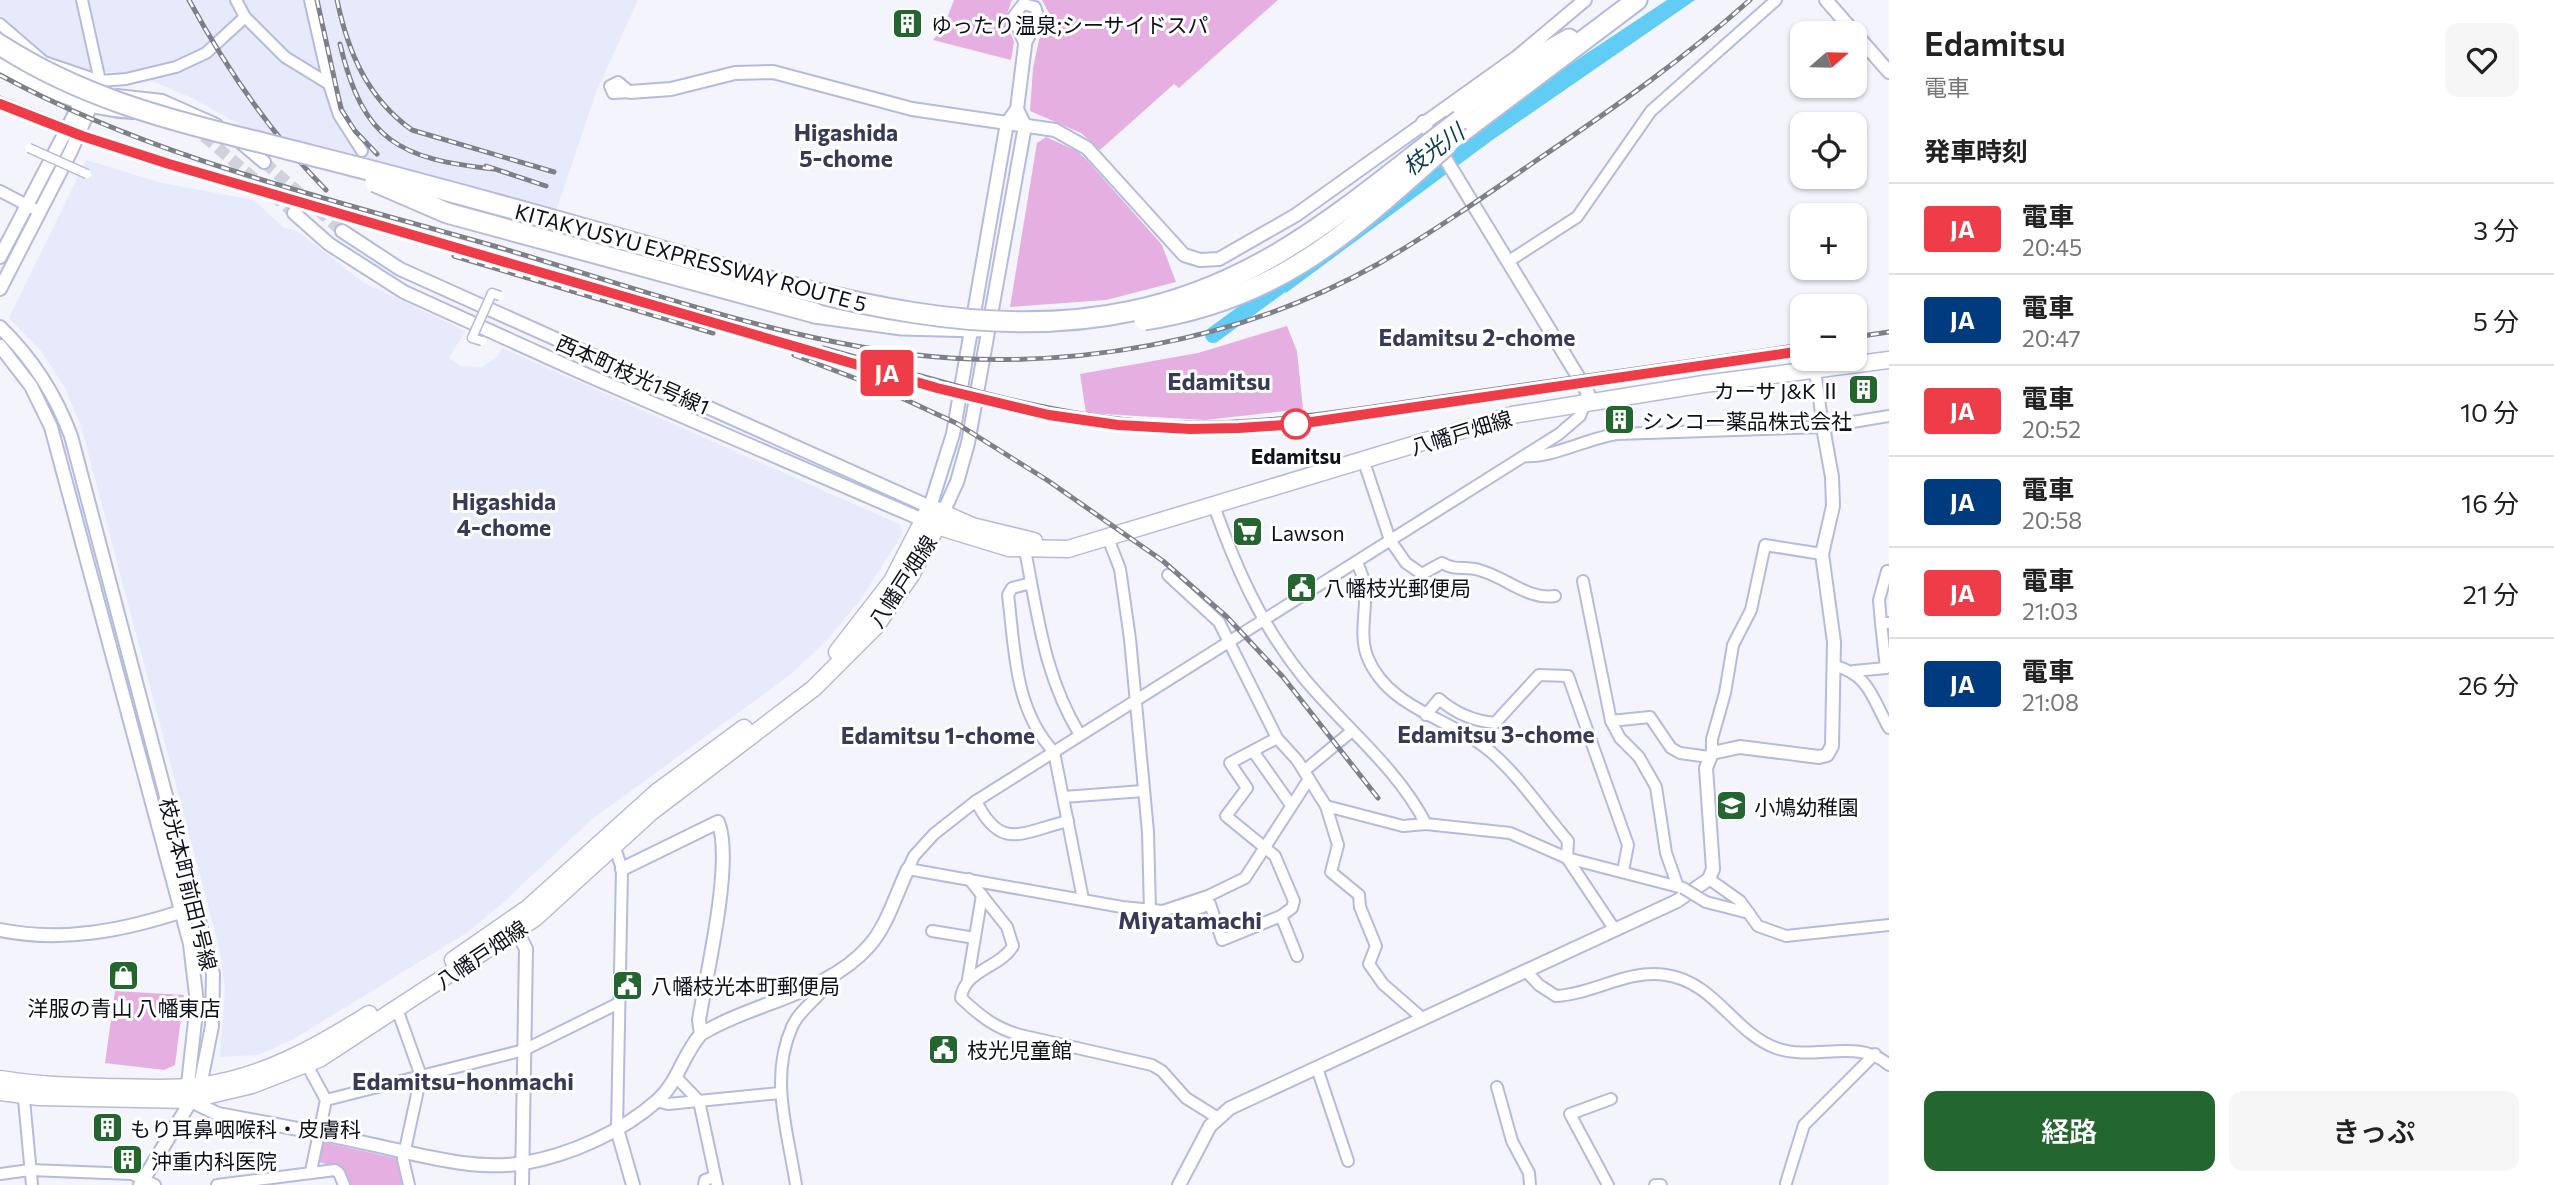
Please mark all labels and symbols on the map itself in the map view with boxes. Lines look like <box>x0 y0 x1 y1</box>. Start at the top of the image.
building icon: ゆったり温泉;シーサイドスパ <box>891 7 925 41</box>
place label: ゆったり温泉;シーサイドスパ <box>931 12 1209 37</box>
north arrow <box>1790 21 1867 98</box>
water label: 枝光川 <box>1397 116 1472 181</box>
district label: Higashida 5-chome <box>794 118 898 172</box>
street label: KITAKYUSYU EXPRESSWAY ROUTE 5 <box>512 198 870 316</box>
district label: Edamitsu 2-chome <box>1379 323 1575 351</box>
street label: 西本町枝光1号線1 <box>553 329 713 419</box>
line badge: JA <box>856 350 918 396</box>
district label: Edamitsu <box>1167 366 1271 395</box>
building icon: カーサ J&K Ⅱ <box>1847 373 1881 407</box>
place label: カーサ J&K Ⅱ <box>1714 378 1841 403</box>
building icon: シンコー薬品株式会社 <box>1602 403 1636 437</box>
street label: 八幡戸畑線 <box>1407 405 1515 459</box>
place label: シンコー薬品株式会社 <box>1642 408 1852 433</box>
marker: Edamitsu <box>1281 409 1311 439</box>
place label: Edamitsu <box>1251 443 1341 468</box>
district label: Higashida 4-chome <box>452 487 556 541</box>
supermarket icon: Lawson <box>1231 515 1265 549</box>
place label: Lawson <box>1271 520 1345 545</box>
street label: 八幡戸畑線 <box>863 530 941 632</box>
public building icon: 八幡枝光郵便局 <box>1284 570 1318 604</box>
place label: 八幡枝光郵便局 <box>1324 575 1471 600</box>
district label: Edamitsu 3-chome <box>1397 720 1595 748</box>
district label: Edamitsu 1-chome <box>841 721 1035 749</box>
school or university icon: 小鳩幼稚園 <box>1714 789 1748 823</box>
place label: 小鳩幼稚園 <box>1754 794 1859 819</box>
street label: 枝光本町前田1号線 <box>155 795 223 973</box>
district label: Miyatamachi <box>1118 905 1262 934</box>
street label: 八幡戸畑線 <box>430 914 532 994</box>
shop icon: 洋服の青山 八幡東店 <box>107 958 141 992</box>
public building icon: 八幡枝光本町郵便局 <box>611 968 645 1002</box>
place label: 八幡枝光本町郵便局 <box>651 973 840 998</box>
place label: 洋服の青山 八幡東店 <box>27 995 221 1020</box>
public building icon: 枝光児童館 <box>927 1032 961 1066</box>
place label: 枝光児童館 <box>967 1037 1072 1062</box>
district label: Edamitsu-honmachi <box>352 1066 574 1095</box>
building icon: もり耳鼻咽喉科・皮膚科 <box>90 1111 124 1145</box>
place label: もり耳鼻咽喉科・皮膚科 <box>130 1116 361 1141</box>
building icon: 沖重内科医院 <box>111 1143 145 1177</box>
place label: 沖重内科医院 <box>151 1148 277 1173</box>

